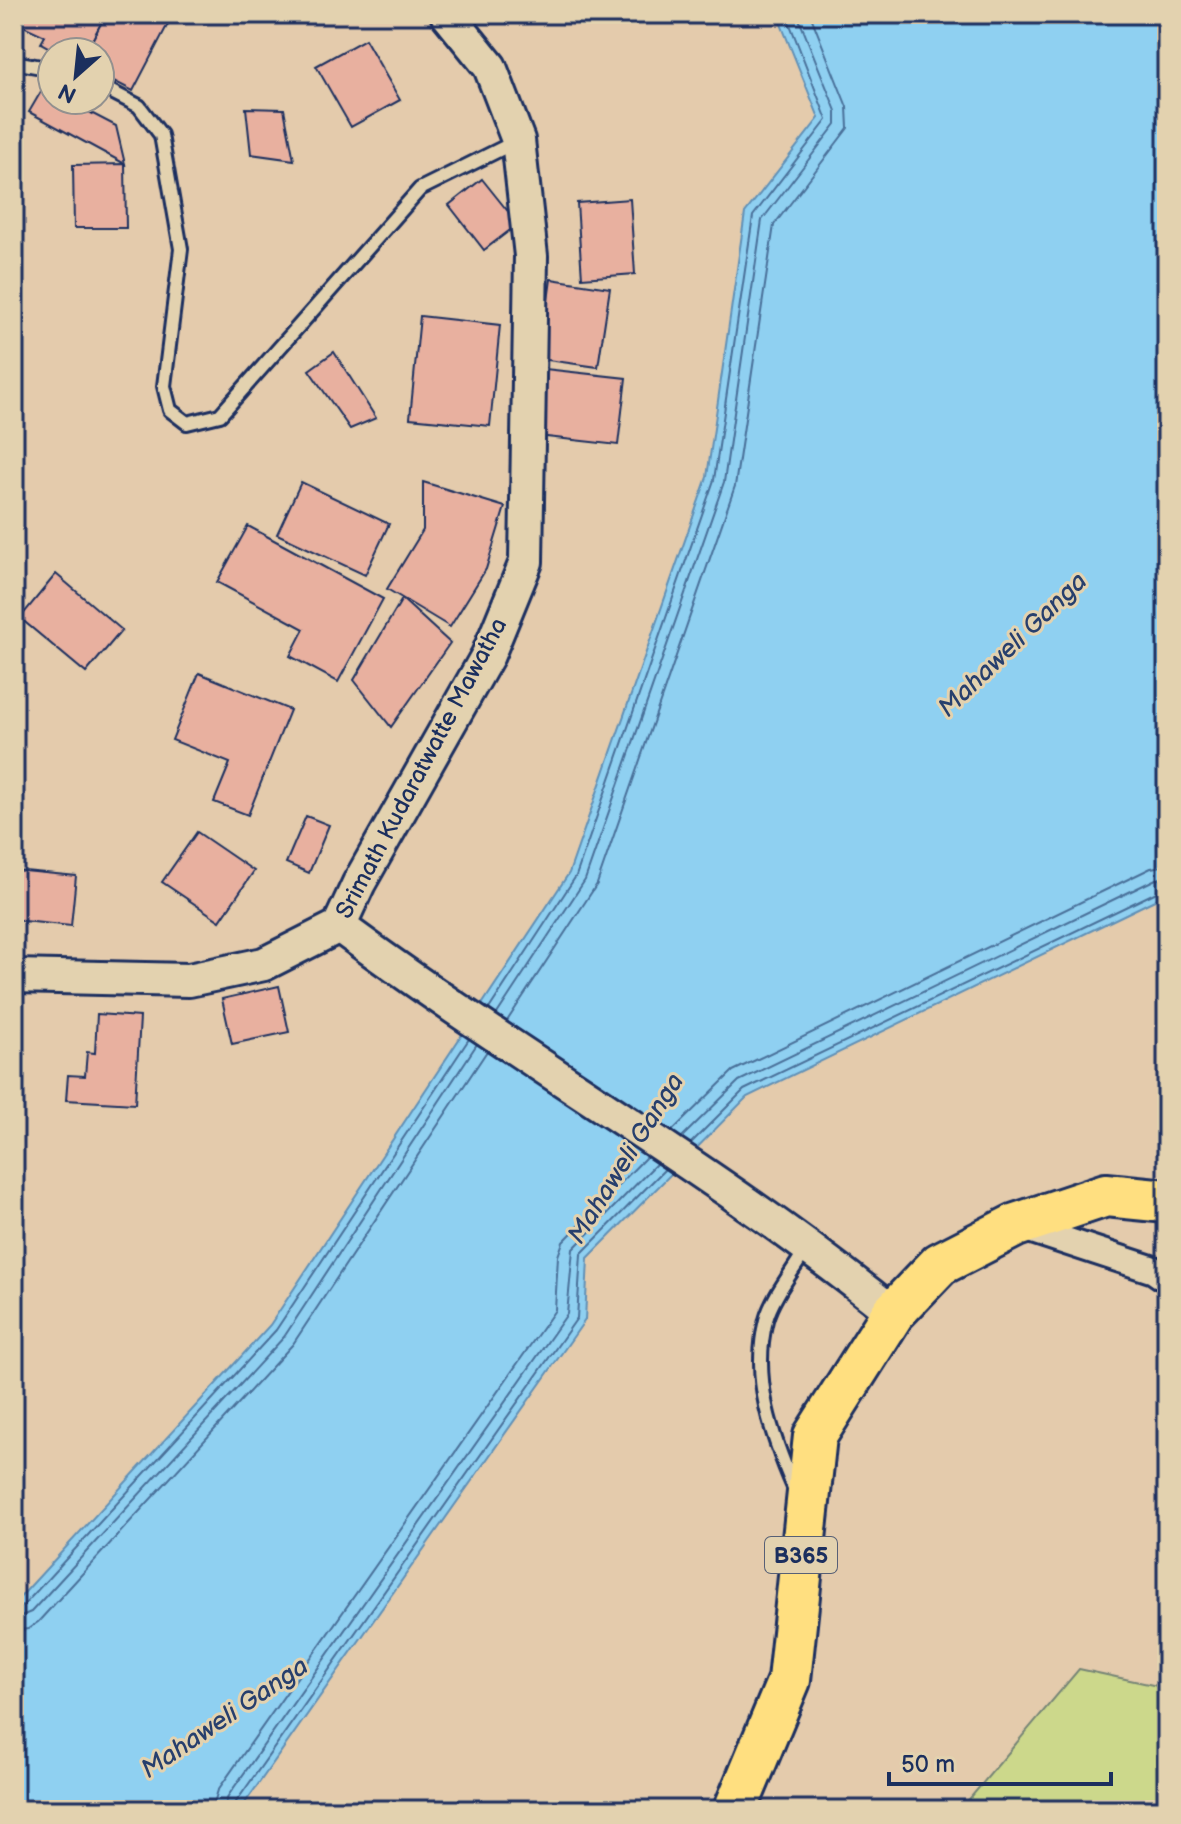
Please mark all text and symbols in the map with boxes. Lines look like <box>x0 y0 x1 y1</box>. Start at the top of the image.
north arrow <box>36 36 116 116</box>
text: N <box>54 77 81 108</box>
water label: Mahaweli Ganga <box>932 566 1094 724</box>
street label: Srimath Kudaratwatte Mawatha <box>330 613 513 924</box>
water label: Mahaweli Ganga <box>561 1068 691 1250</box>
road number: B365 <box>765 1537 837 1573</box>
water label: Mahaweli Ganga <box>135 1651 314 1786</box>
scale bar <box>889 1736 1111 1786</box>
text: 50 m <box>901 1750 955 1779</box>

